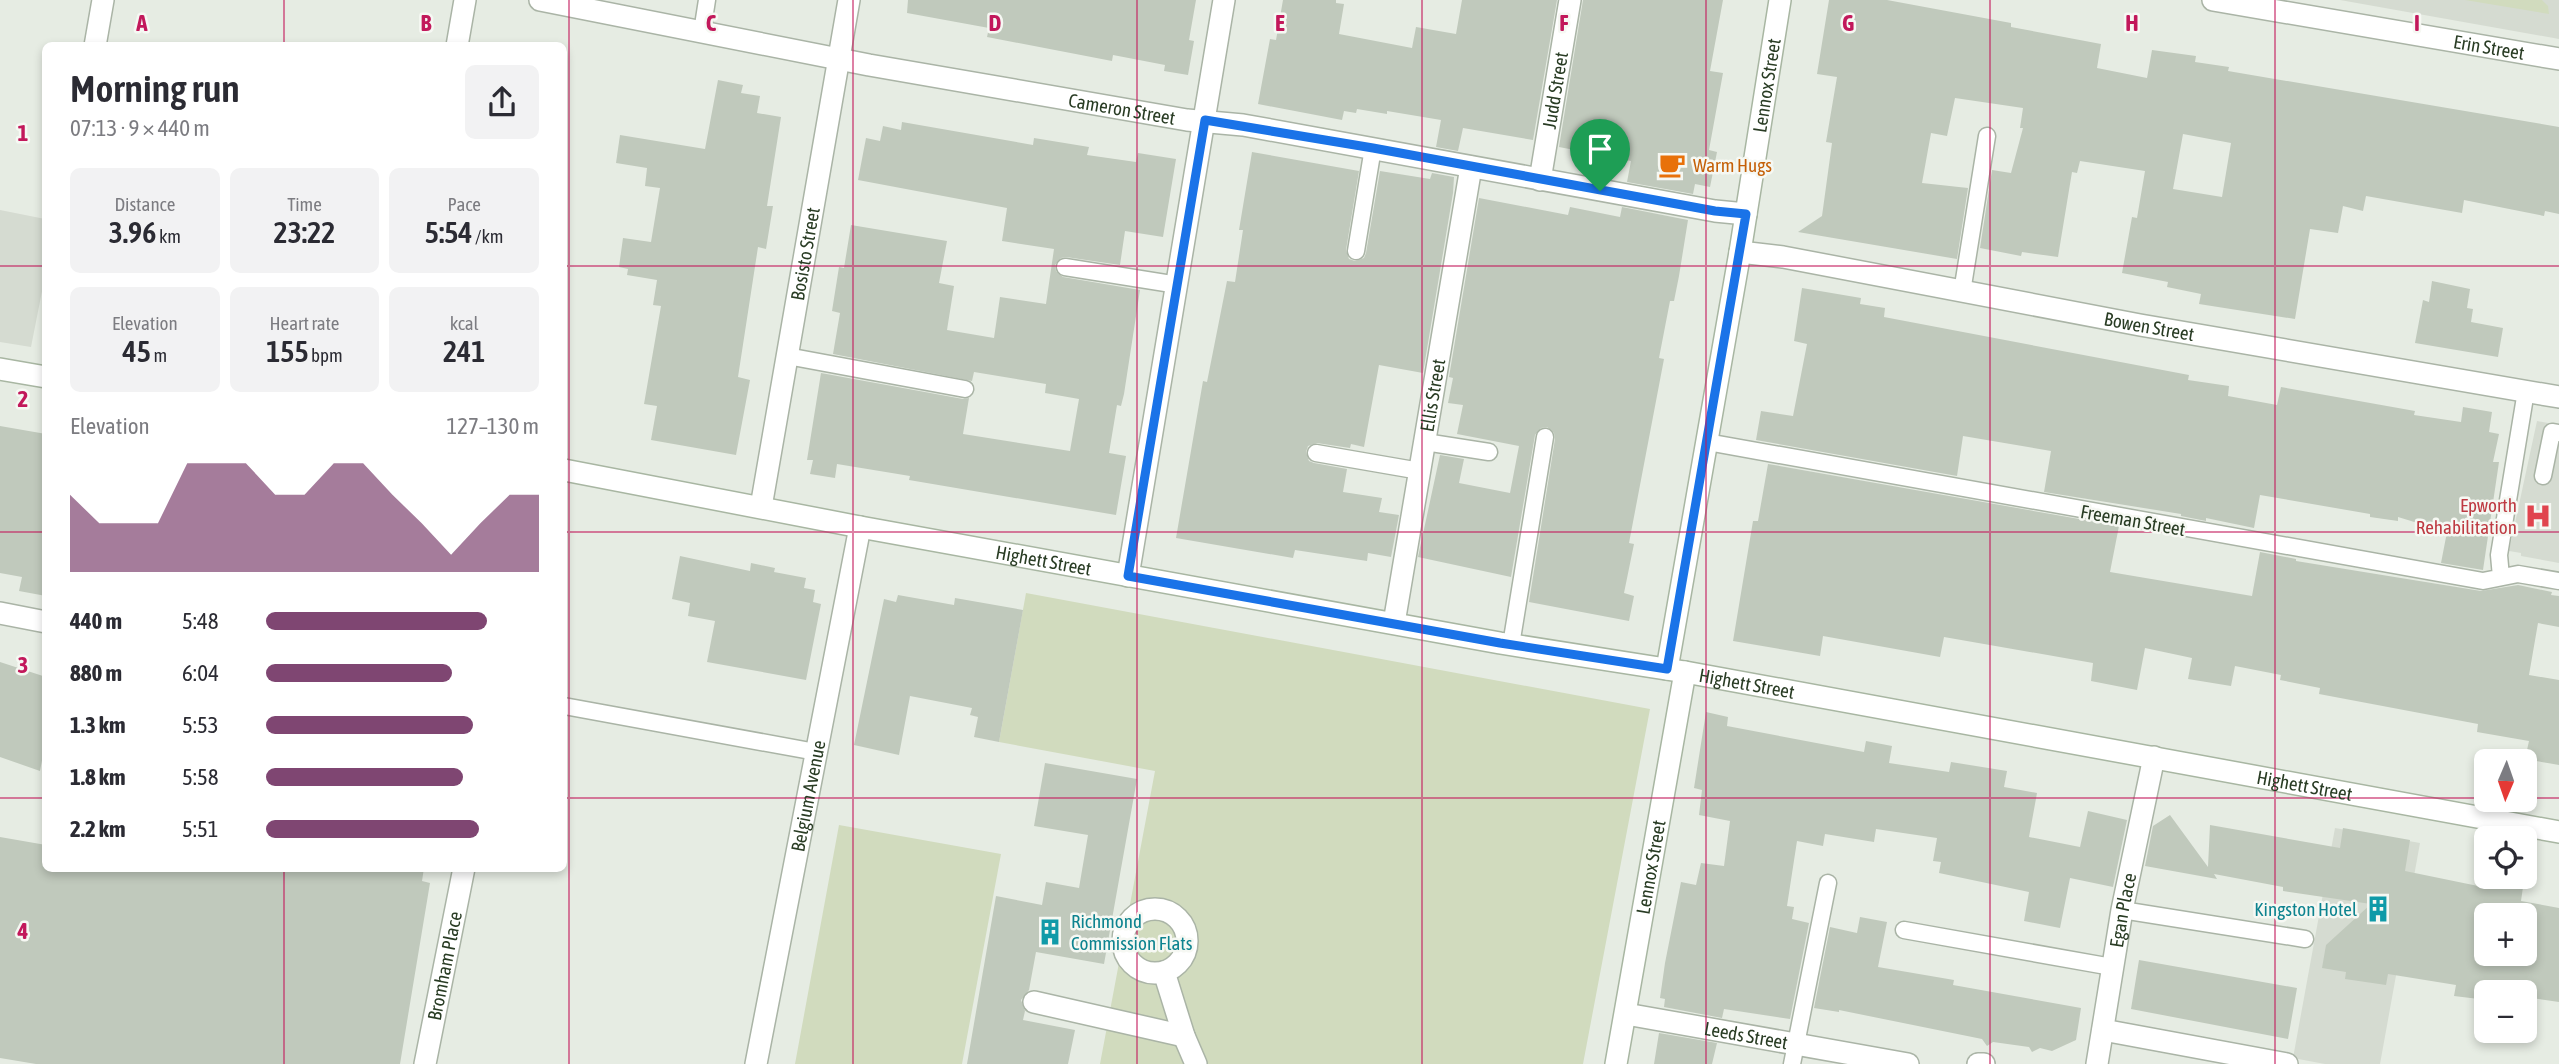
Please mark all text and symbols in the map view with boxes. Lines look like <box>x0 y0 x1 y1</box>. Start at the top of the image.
text: A <box>135 10 148 36</box>
text: B <box>421 10 432 36</box>
text: C <box>706 10 717 36</box>
text: D <box>989 10 1002 36</box>
text: E <box>1275 10 1285 36</box>
text: F <box>1559 10 1569 36</box>
text: G <box>1842 10 1854 36</box>
text: H <box>2125 10 2139 36</box>
text: I <box>2414 10 2420 36</box>
street label: Erin Street <box>2452 30 2526 64</box>
street label: Lennox Street <box>1748 37 1785 134</box>
street label: Judd Street <box>1538 50 1572 130</box>
button: share <box>465 65 539 139</box>
text: Morning run <box>70 67 240 110</box>
street label: Cameron Street <box>1067 89 1177 129</box>
text: 07:13 · 9 × 440 m <box>70 115 210 141</box>
pin <box>1570 119 1630 191</box>
text: 1 <box>18 120 29 146</box>
icon: arrive <box>1581 130 1619 168</box>
cafe icon: Warm Hugs <box>1657 150 1687 180</box>
place label: Warm Hugs <box>1693 154 1772 176</box>
text: Distance <box>114 193 175 215</box>
text: Time <box>287 193 322 215</box>
text: Pace <box>447 193 481 215</box>
street label: Bosisto Street <box>786 205 824 302</box>
text: 3.96 <box>109 215 156 249</box>
text: 23:22 <box>274 215 335 249</box>
text: 5:54 <box>425 215 472 249</box>
text: km <box>156 225 181 247</box>
text: /km <box>472 225 504 247</box>
street label: Bowen Street <box>2102 307 2196 345</box>
text: Elevation <box>112 312 178 334</box>
text: Heart rate <box>270 312 339 334</box>
text: kcal <box>450 312 479 334</box>
text: 45 <box>123 334 151 368</box>
text: 155 <box>266 334 309 368</box>
text: 241 <box>443 334 485 368</box>
text: m <box>151 344 167 366</box>
text: bpm <box>309 344 343 366</box>
street label: Ellis Street <box>1415 357 1449 433</box>
text: 2 <box>18 386 28 412</box>
text: Elevation <box>70 413 150 439</box>
text: 127–130 m <box>446 413 539 439</box>
place label: Epworth Rehabilitation <box>2416 494 2517 538</box>
street label: Freeman Street <box>2079 500 2187 540</box>
hospital icon: Epworth Rehabilitation <box>2523 501 2553 531</box>
street label: Highett Street <box>994 541 1093 580</box>
text: 440 m <box>70 608 122 634</box>
text: 5:48 <box>182 608 219 634</box>
text: 3 <box>18 652 28 678</box>
text: 880 m <box>70 660 122 686</box>
text: 6:04 <box>182 660 219 686</box>
street label: Highett Street <box>1697 664 1796 703</box>
text: 1.3 km <box>70 712 126 738</box>
text: 5:53 <box>182 712 219 738</box>
street label: Belgium Avenue <box>786 738 829 854</box>
north arrow <box>2474 749 2538 812</box>
map controls <box>2474 749 2537 1043</box>
text: 1.8 km <box>70 764 126 790</box>
text: 5:58 <box>182 764 219 790</box>
street label: Highett Street <box>2255 766 2354 805</box>
text: 2.2 km <box>70 816 126 842</box>
text: 5:51 <box>182 816 219 842</box>
street label: Lennox Street <box>1632 818 1670 916</box>
button: locate <box>2474 826 2537 889</box>
street label: Egan Place <box>2105 871 2140 949</box>
building icon: Kingston Hotel <box>2363 894 2393 924</box>
place label: Kingston Hotel <box>2254 898 2357 920</box>
button: + <box>2474 903 2537 966</box>
street label: Bromham Place <box>423 910 466 1022</box>
place label: Richmond Commission Flats <box>1071 910 1193 954</box>
building icon: Richmond Commission Flats <box>1035 917 1065 947</box>
text: 4 <box>17 918 29 944</box>
button: − <box>2474 980 2537 1043</box>
street label: Leeds Street <box>1703 1017 1790 1054</box>

